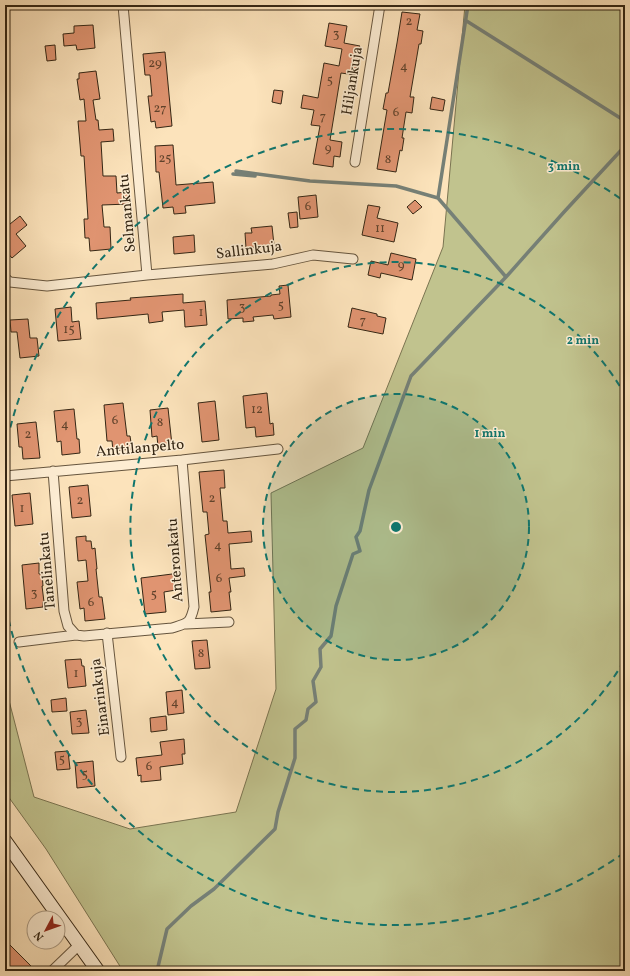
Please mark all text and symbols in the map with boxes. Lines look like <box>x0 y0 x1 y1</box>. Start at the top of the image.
house number: 2 <box>406 13 413 31</box>
house number: 3 <box>333 26 340 44</box>
street label: Hiljankuja <box>337 45 369 117</box>
house number: 29 <box>148 55 162 73</box>
house number: 4 <box>400 58 408 76</box>
house number: 5 <box>327 72 333 90</box>
house number: 27 <box>154 100 166 118</box>
house number: 6 <box>393 104 400 122</box>
house number: 7 <box>320 108 326 126</box>
house number: 9 <box>325 140 332 158</box>
house number: 25 <box>158 150 172 168</box>
house number: 8 <box>385 151 391 169</box>
text: 3 min <box>548 159 580 175</box>
street label: Selmankatu <box>114 173 142 253</box>
house number: 6 <box>305 198 312 216</box>
house number: 11 <box>375 220 385 238</box>
street label: Sallinkuja <box>215 237 283 265</box>
house number: 9 <box>398 257 405 275</box>
house number: 5 <box>278 297 284 315</box>
house number: 3 <box>239 299 246 317</box>
house number: 1 <box>198 304 204 322</box>
house number: 7 <box>360 312 366 330</box>
house number: 15 <box>63 321 75 339</box>
text: 2 min <box>567 333 599 349</box>
house number: 12 <box>251 401 263 419</box>
house number: 6 <box>112 412 119 430</box>
house number: 8 <box>157 414 163 432</box>
house number: 4 <box>61 416 69 434</box>
house number: 2 <box>25 426 32 444</box>
text: 1 min <box>475 426 506 442</box>
street label: Anttilanpelto <box>95 435 185 463</box>
house number: 2 <box>209 490 216 508</box>
house number: 2 <box>77 492 84 510</box>
house number: 1 <box>19 500 25 518</box>
street label: Anteronkatu <box>163 517 189 603</box>
centre of rings <box>389 520 403 534</box>
street label: Tanelinkatu <box>34 531 62 611</box>
house number: 4 <box>214 537 222 555</box>
house number: 6 <box>216 570 223 588</box>
house number: 3 <box>31 585 38 603</box>
house number: 5 <box>151 586 157 604</box>
house number: 6 <box>88 594 95 612</box>
house number: 8 <box>198 645 204 663</box>
street label: Einarinkuja <box>86 657 116 737</box>
house number: 1 <box>73 665 79 683</box>
house number: 4 <box>171 694 179 712</box>
house number: 3 <box>76 713 83 731</box>
house number: 5 <box>59 751 65 769</box>
house number: 6 <box>146 758 153 776</box>
house number: 5 <box>82 766 88 784</box>
north arrow <box>26 910 66 950</box>
text: N <box>31 928 48 944</box>

